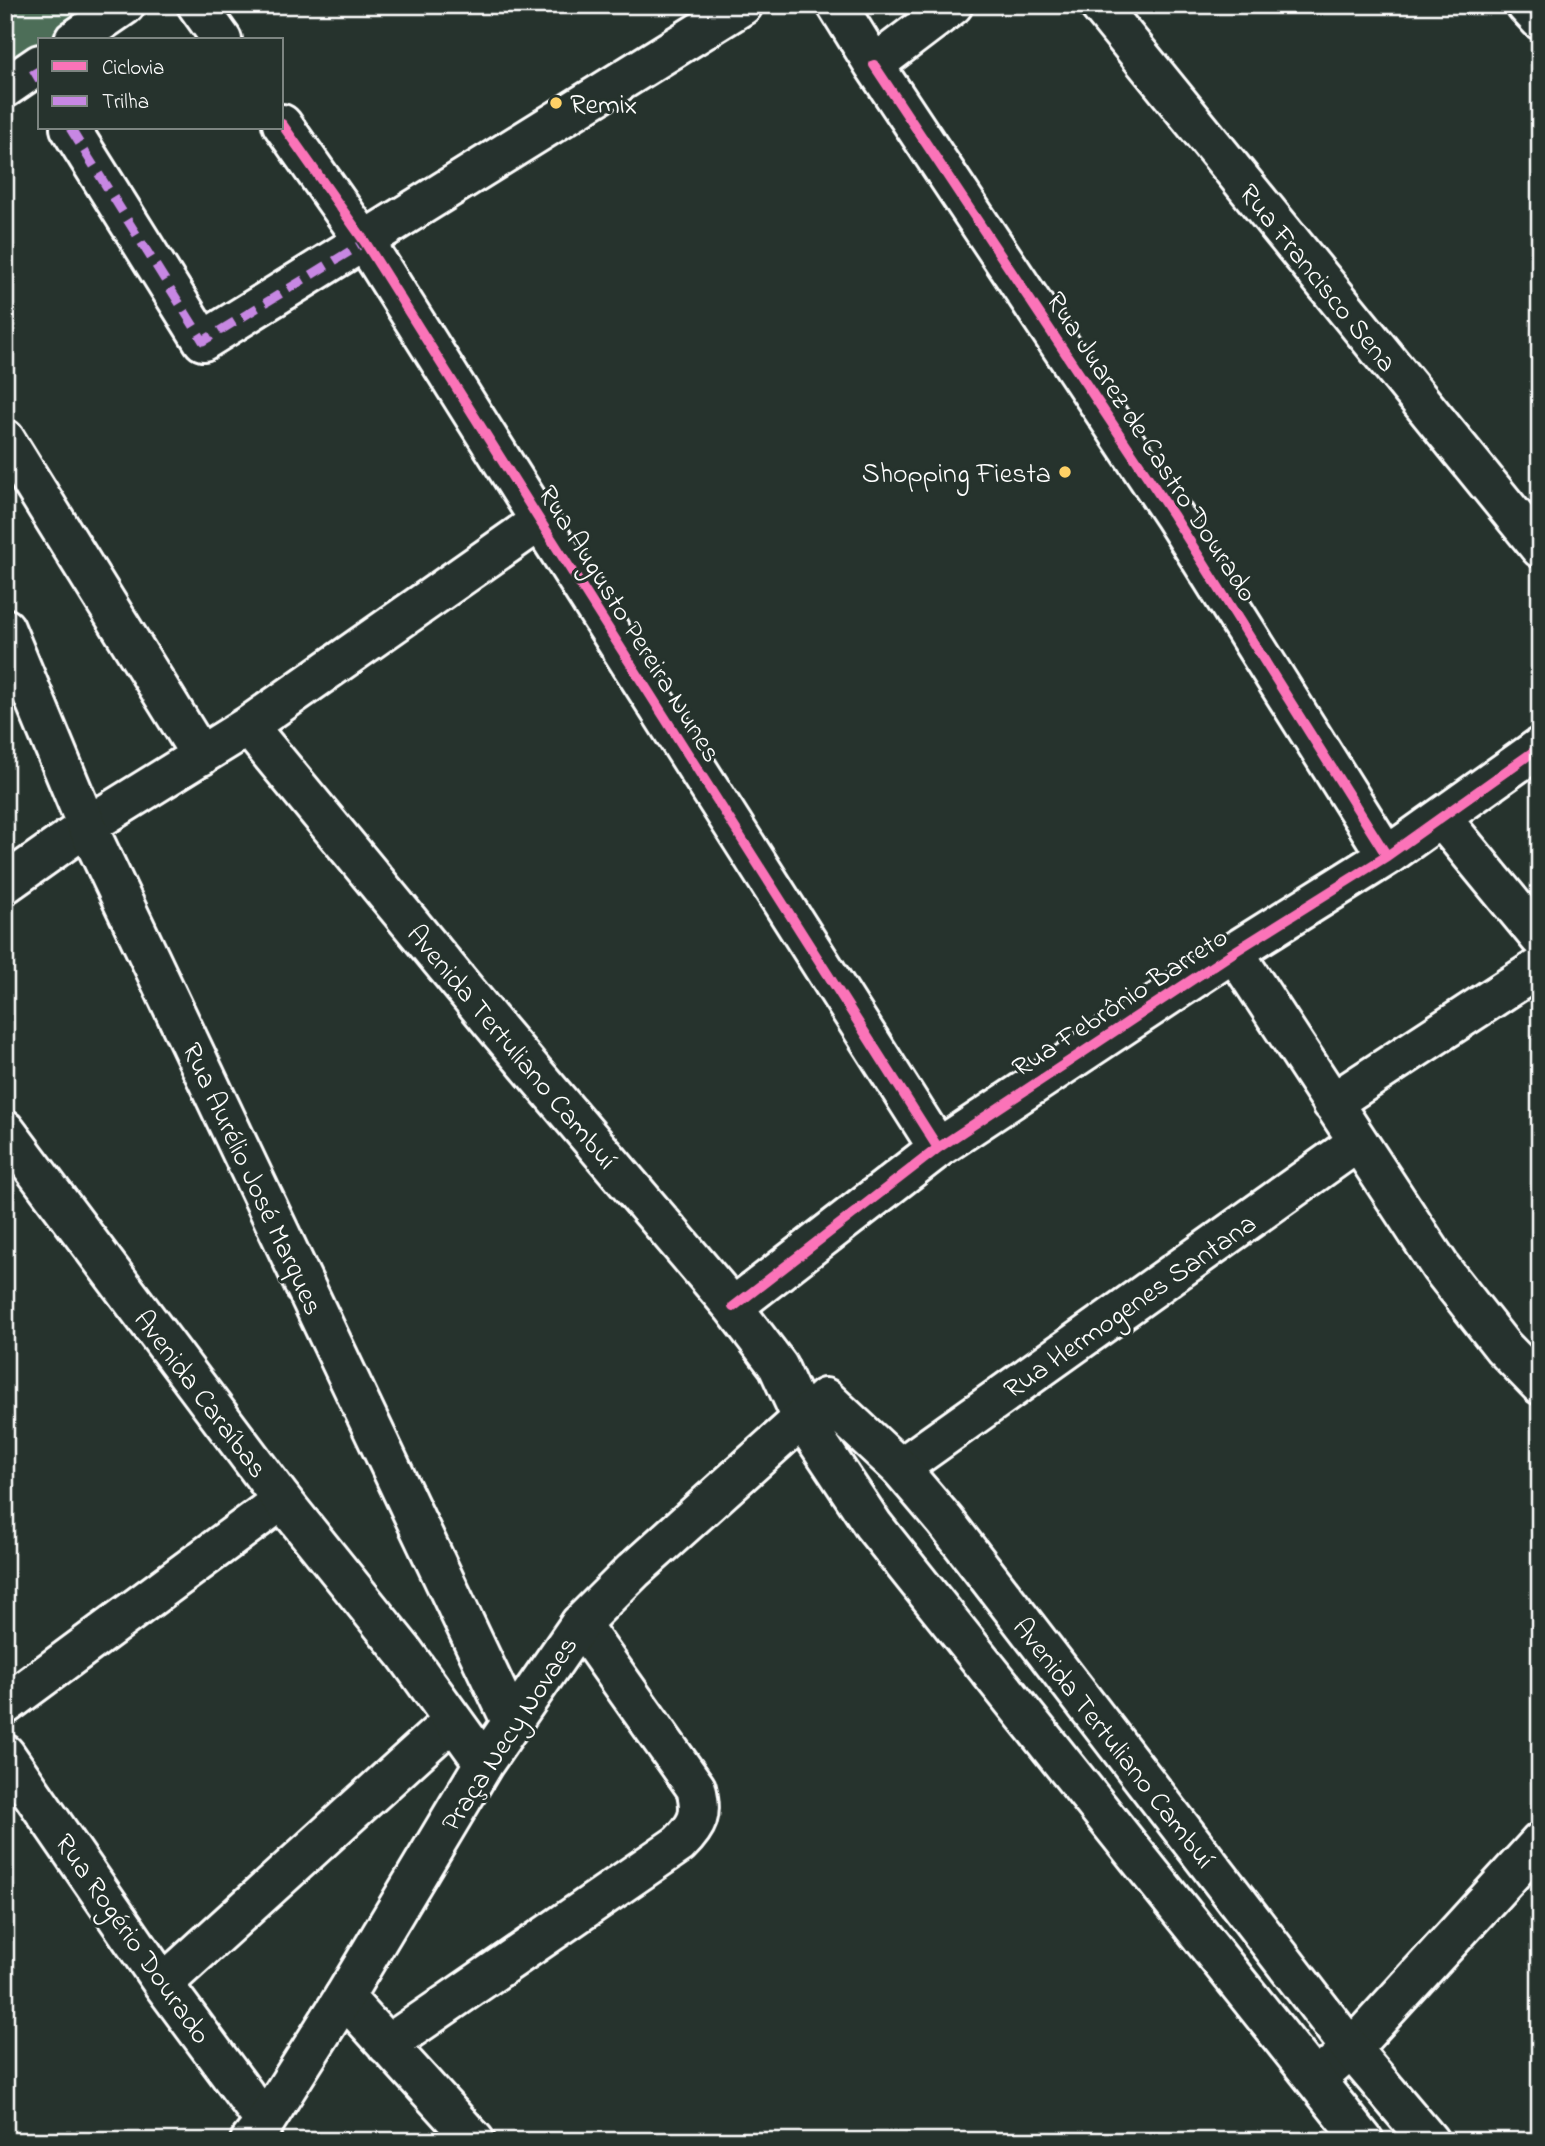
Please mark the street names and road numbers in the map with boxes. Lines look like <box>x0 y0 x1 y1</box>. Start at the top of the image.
street label: Rua Francisco Sena <box>1227 176 1405 382</box>
street label: Rua Juarez de Castro Dourado <box>1034 285 1266 611</box>
street label: Rua Augusto Pereira Nunes <box>526 478 730 771</box>
street label: Avenida Tertuliano Cambuí <box>395 917 625 1180</box>
street label: Rua Febrônio Barreto <box>1005 919 1237 1089</box>
street label: Rua Aurélio José Marques <box>170 1036 332 1322</box>
street label: Rua Hermogenes Santana <box>996 1205 1266 1411</box>
street label: Avenida Caraíbas <box>122 1302 276 1488</box>
street label: Avenida Tertuliano Cambuí <box>1001 1610 1224 1879</box>
street label: Praça Necy Novaes <box>432 1629 590 1841</box>
street label: Rua Rogério Dourado <box>43 1826 219 2054</box>

